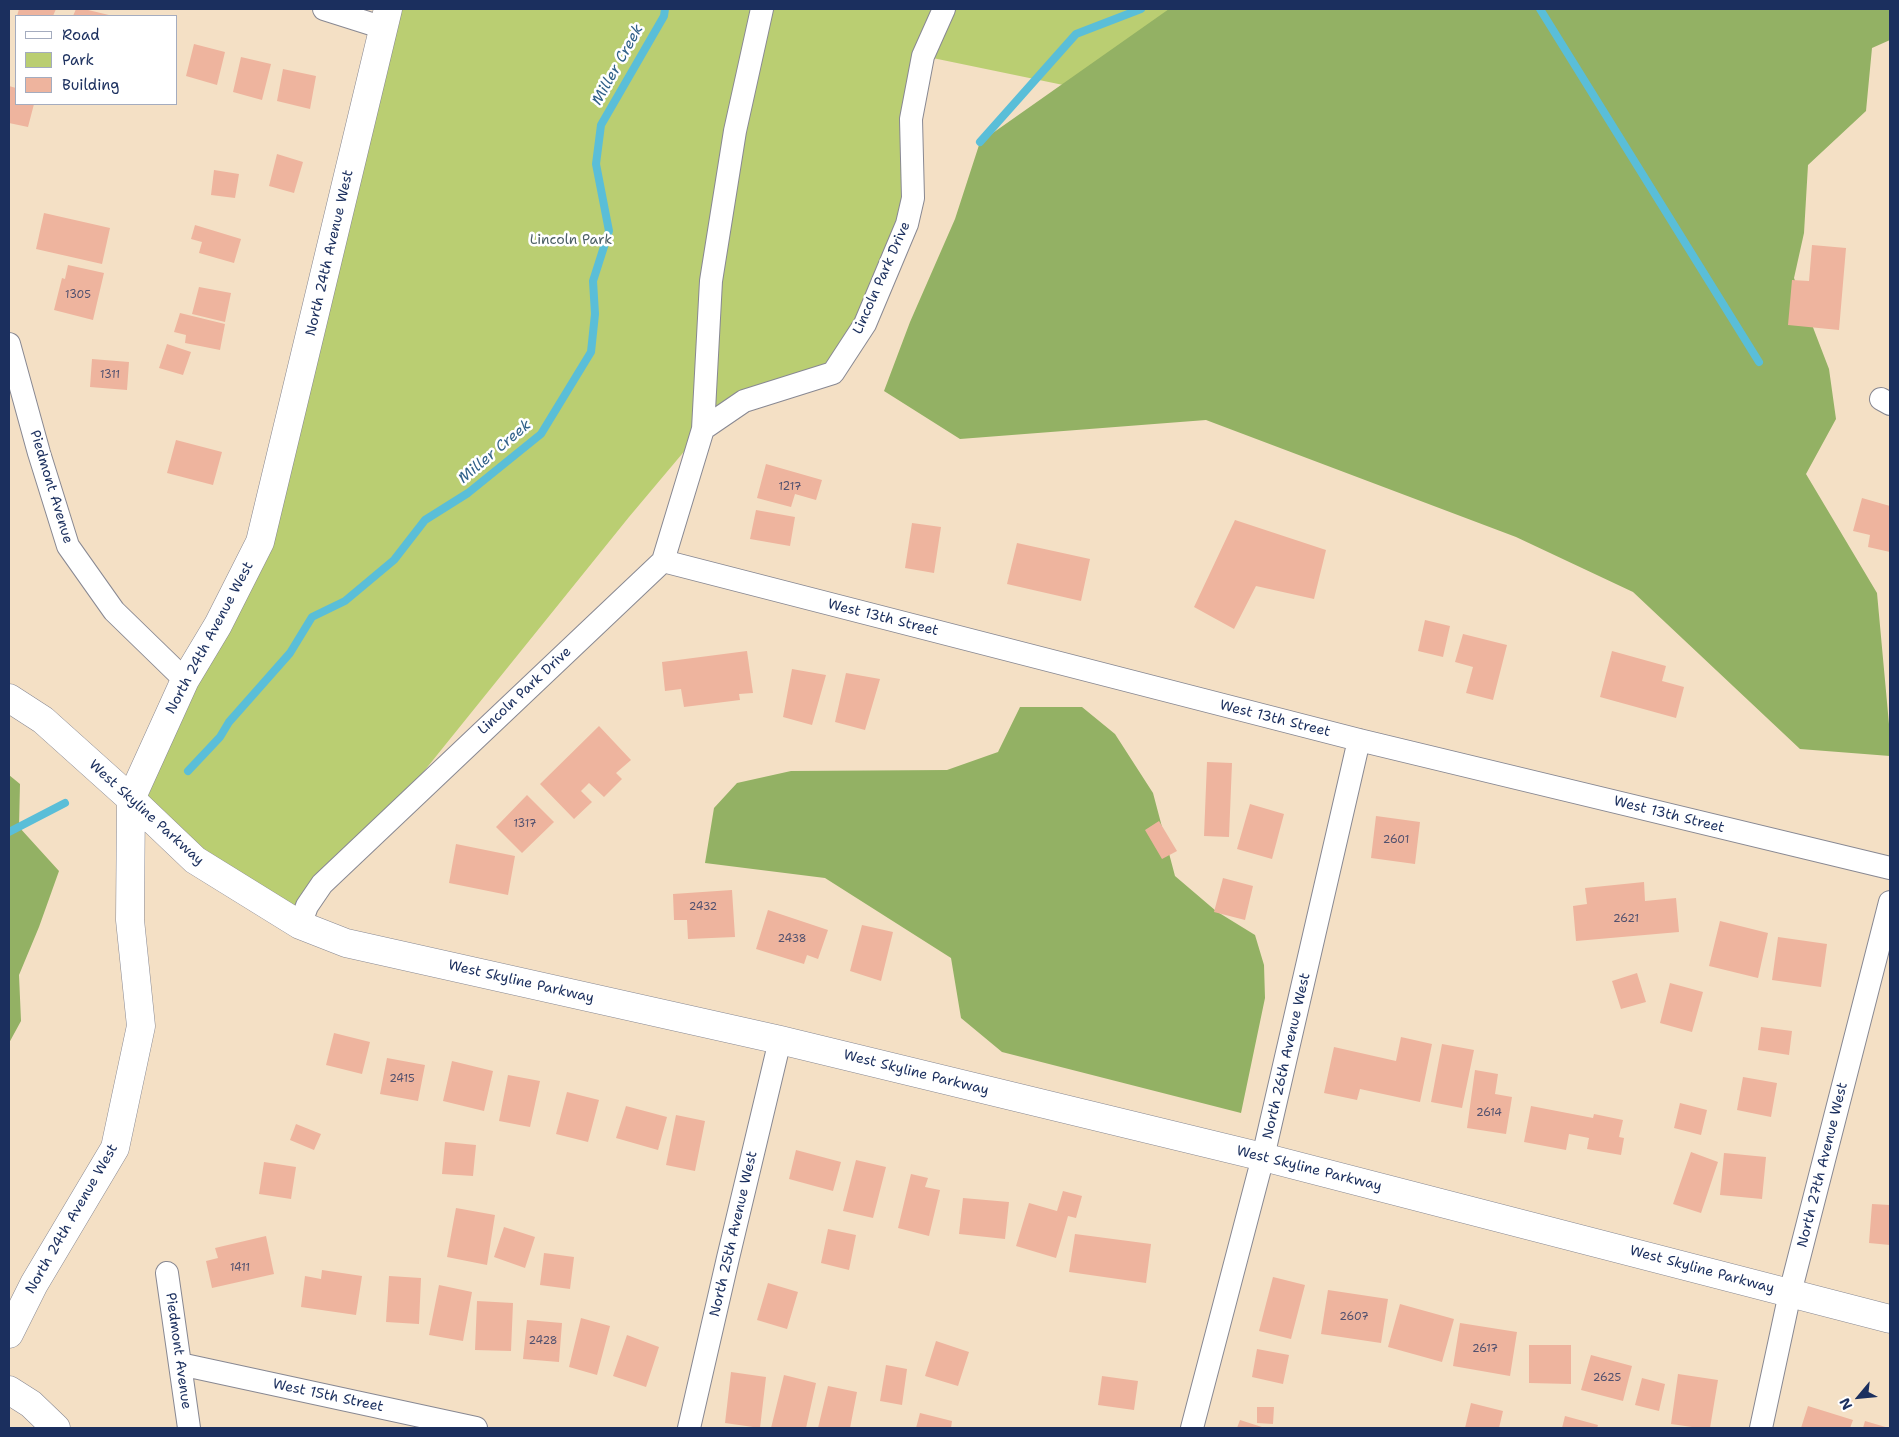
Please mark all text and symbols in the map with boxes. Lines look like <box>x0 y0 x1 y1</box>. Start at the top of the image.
legend <box>15 15 178 105</box>
water label: Miller Creek <box>588 22 648 108</box>
text: Road <box>62 25 100 45</box>
text: Park <box>62 50 94 70</box>
text: Building <box>62 75 119 95</box>
street label: North 24th Avenue West <box>303 168 357 338</box>
street label: Lincoln Park Drive <box>850 219 914 337</box>
park label: Lincoln Park <box>530 232 612 248</box>
house number: 1305 <box>65 288 91 302</box>
house number: 1311 <box>100 368 120 382</box>
water label: Miller Creek <box>455 416 535 488</box>
street label: Piedmont Avenue <box>26 428 76 546</box>
house number: 1217 <box>779 480 801 494</box>
street label: North 24th Avenue West <box>163 559 257 717</box>
street label: West 13th Street <box>826 596 940 640</box>
street label: Lincoln Park Drive <box>475 643 575 739</box>
street label: West 13th Street <box>1218 697 1332 741</box>
street label: West Skyline Parkway <box>85 757 207 869</box>
street label: West 13th Street <box>1612 793 1726 837</box>
house number: 1317 <box>514 817 536 831</box>
house number: 2601 <box>1383 833 1409 847</box>
house number: 2432 <box>689 900 717 914</box>
house number: 2621 <box>1613 912 1639 926</box>
house number: 2438 <box>777 932 807 946</box>
street label: West Skyline Parkway <box>446 957 596 1007</box>
street label: North 26th Avenue West <box>1260 971 1314 1141</box>
street label: West Skyline Parkway <box>842 1047 990 1099</box>
house number: 2415 <box>389 1072 415 1086</box>
street label: North 27th Avenue West <box>1794 1081 1852 1249</box>
house number: 2614 <box>1476 1106 1502 1120</box>
street label: North 24th Avenue West <box>22 1141 122 1297</box>
street label: West Skyline Parkway <box>1235 1143 1383 1195</box>
street label: North 25th Avenue West <box>707 1150 761 1318</box>
street label: West Skyline Parkway <box>1628 1243 1776 1297</box>
house number: 1411 <box>230 1261 250 1275</box>
street label: Piedmont Avenue <box>162 1292 194 1410</box>
house number: 2607 <box>1339 1310 1369 1324</box>
house number: 2428 <box>529 1334 557 1348</box>
house number: 2617 <box>1472 1342 1498 1356</box>
house number: 2625 <box>1593 1371 1621 1385</box>
north arrow <box>1834 1372 1884 1422</box>
street label: West 15th Street <box>271 1376 385 1416</box>
text: N <box>1835 1395 1856 1413</box>

